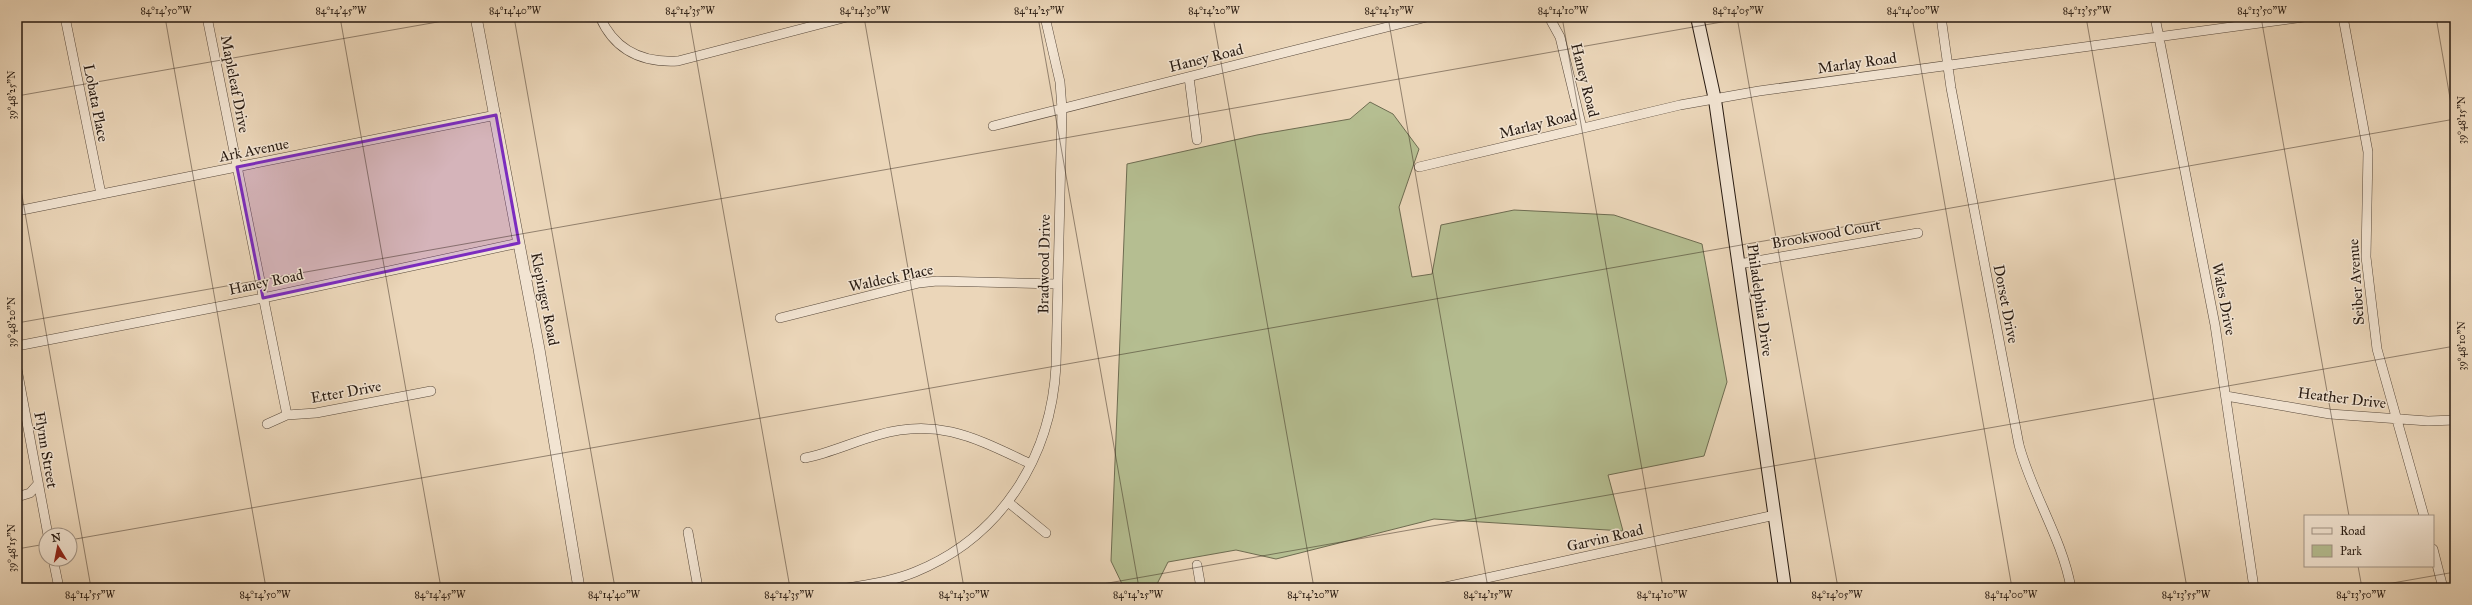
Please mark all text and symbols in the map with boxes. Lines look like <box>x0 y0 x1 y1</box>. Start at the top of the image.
text: 84°14'50"W <box>140 5 192 17</box>
text: 84°14'45"W <box>316 5 367 17</box>
text: 84°14'40"W <box>489 5 542 17</box>
text: 84°14'35"W <box>665 5 715 17</box>
text: 84°14'30"W <box>840 5 891 17</box>
text: 84°14'25"W <box>1014 5 1065 17</box>
text: 84°14'20"W <box>1188 5 1240 17</box>
text: 84°14'15"W <box>1364 5 1414 17</box>
text: 84°14'10"W <box>1538 5 1589 17</box>
text: 84°14'05"W <box>1712 5 1764 17</box>
text: 84°14'00"W <box>1887 5 1940 17</box>
text: 84°13'55"W <box>2063 5 2112 17</box>
text: 84°13'50"W <box>2237 5 2287 17</box>
street label: Mapleleaf Drive <box>217 34 253 134</box>
street label: Haney Road <box>1167 40 1245 76</box>
street label: Haney Road <box>1567 41 1603 119</box>
street label: Marlay Road <box>1816 48 1898 77</box>
street label: Lobata Place <box>80 63 112 143</box>
text: 39°48'25"N <box>6 70 18 120</box>
text: 39°48'15"N <box>2456 95 2468 144</box>
street label: Marlay Road <box>1497 106 1579 142</box>
street label: Ark Avenue <box>217 134 290 166</box>
street label: Bradwood Drive <box>1034 214 1054 314</box>
street label: Brookwood Court <box>1770 215 1883 252</box>
street label: Seiber Avenue <box>2344 238 2368 326</box>
street label: Philadelphia Drive <box>1743 243 1777 357</box>
street label: Klepinger Road <box>527 251 563 348</box>
street label: Waldeck Place <box>847 260 935 296</box>
street label: Wales Drive <box>2208 261 2240 337</box>
street label: Dorset Drive <box>1990 263 2022 345</box>
street label: Haney Road <box>227 265 305 299</box>
text: 39°48'20"N <box>6 296 18 347</box>
text: 39°48'10"N <box>2456 321 2468 371</box>
street label: Etter Drive <box>309 377 383 407</box>
street label: Heather Drive <box>2297 384 2387 412</box>
street label: Flynn Street <box>30 410 62 490</box>
legend <box>2304 515 2434 567</box>
street label: Garvin Road <box>1565 520 1645 556</box>
text: 39°48'15"N <box>6 523 18 572</box>
text: Road <box>2340 524 2366 538</box>
north arrow <box>38 527 78 567</box>
text: N <box>51 530 63 545</box>
text: Park <box>2340 544 2362 558</box>
text: 84°14'55"W <box>65 589 115 601</box>
text: 84°14'50"W <box>239 589 291 601</box>
text: 84°14'45"W <box>415 589 466 601</box>
text: 84°14'40"W <box>588 589 641 601</box>
text: 84°14'35"W <box>764 589 814 601</box>
text: 84°14'30"W <box>939 589 990 601</box>
text: 84°14'25"W <box>1113 589 1164 601</box>
text: 84°14'20"W <box>1287 589 1339 601</box>
text: 84°14'15"W <box>1463 589 1513 601</box>
text: 84°14'10"W <box>1637 589 1688 601</box>
text: 84°14'05"W <box>1811 589 1863 601</box>
text: 84°14'00"W <box>1985 589 2038 601</box>
text: 84°13'55"W <box>2162 589 2211 601</box>
text: 84°13'50"W <box>2336 589 2386 601</box>

